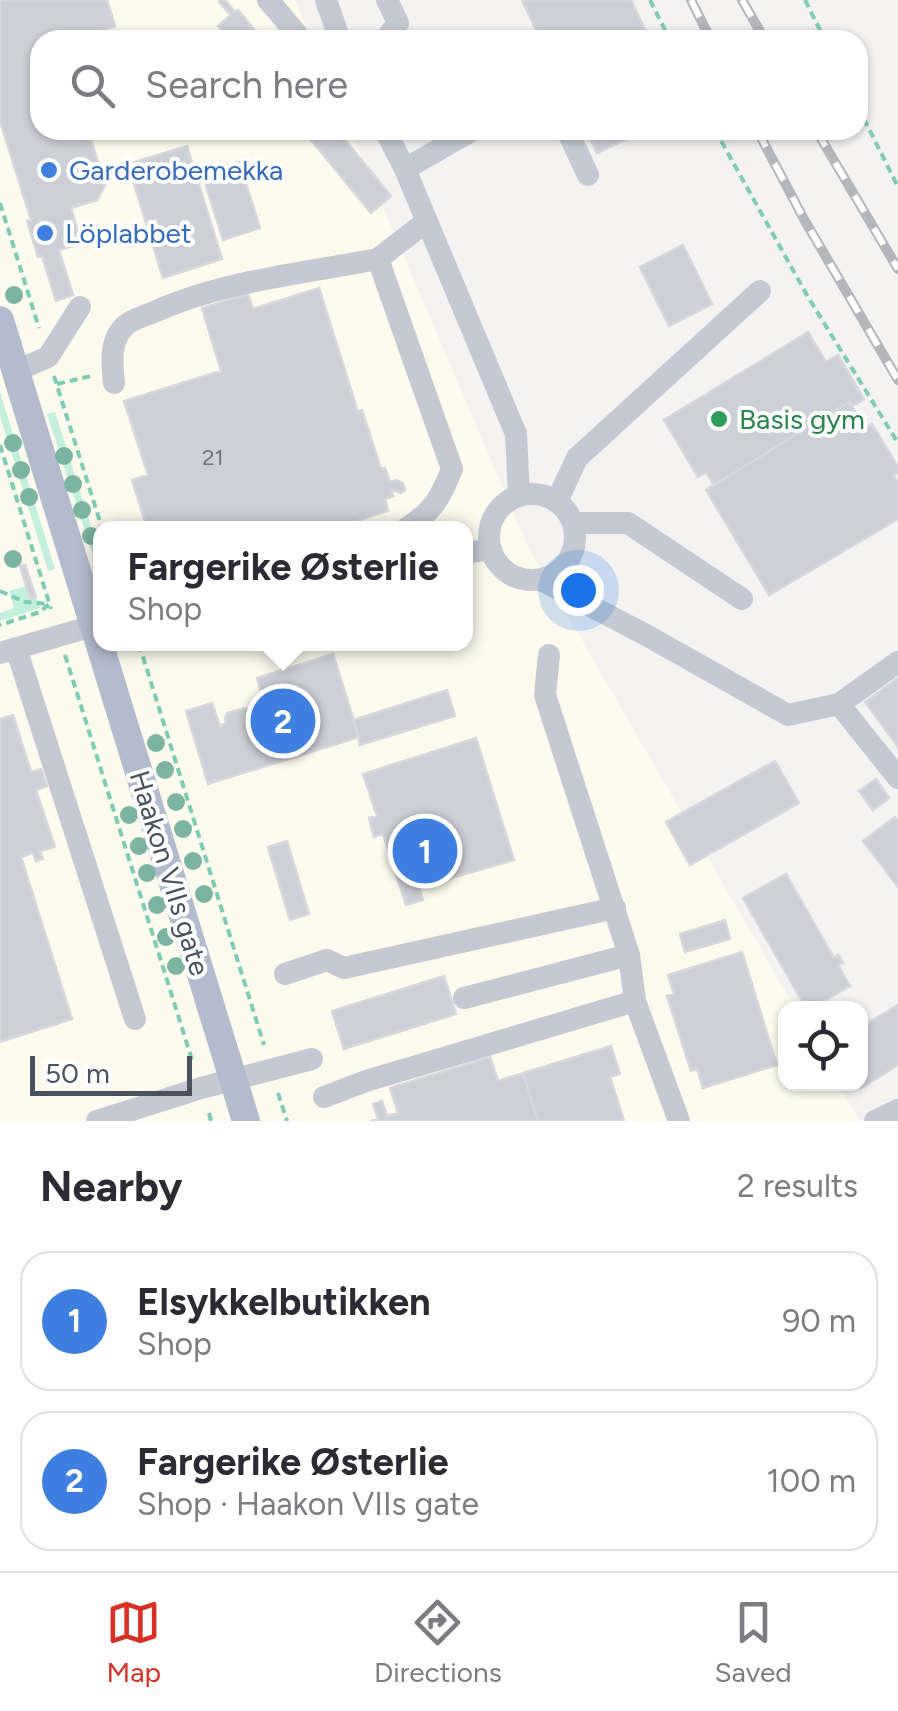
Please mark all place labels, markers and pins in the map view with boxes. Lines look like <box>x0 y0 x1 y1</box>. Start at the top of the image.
place label: Garderobemekka <box>69 153 283 187</box>
marker: Garderobemekka <box>38 159 60 181</box>
place label: Löplabbet <box>65 216 191 250</box>
marker: Löplabbet <box>34 222 56 244</box>
place label: Basis gym <box>739 402 865 436</box>
marker: Basis gym <box>708 408 730 430</box>
pin: 2 <box>250 684 316 758</box>
pin: 1 <box>392 814 458 888</box>

